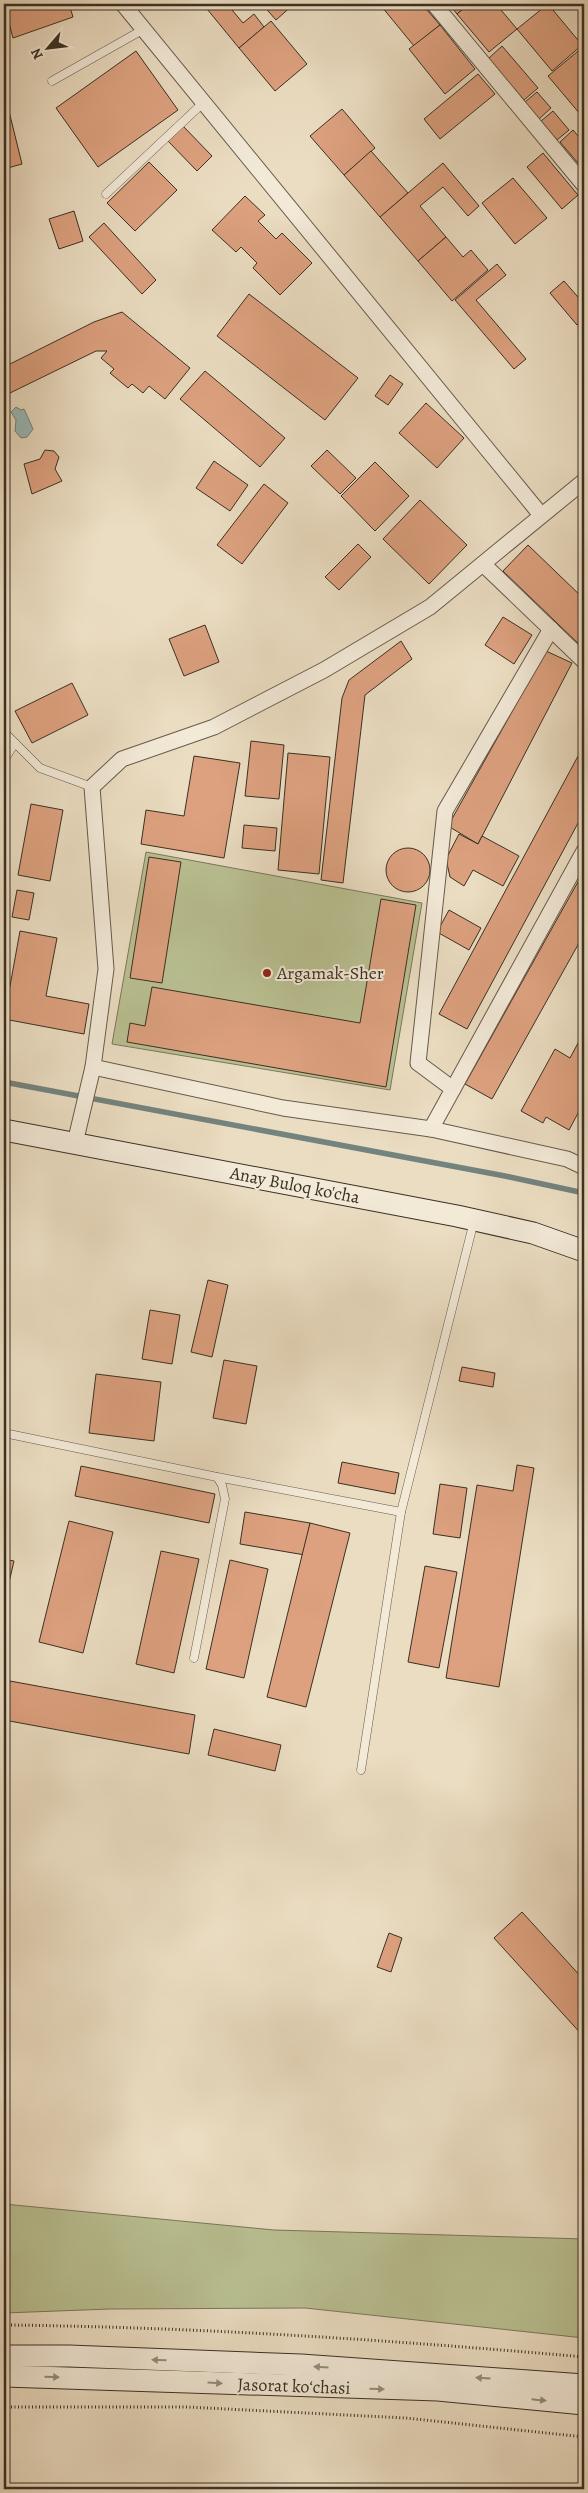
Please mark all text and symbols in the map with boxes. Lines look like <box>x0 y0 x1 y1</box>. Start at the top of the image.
north arrow <box>22 22 72 72</box>
text: N <box>26 45 48 63</box>
place label: Argamak-Sher <box>276 961 384 985</box>
marker: Argamak-Sher <box>261 967 273 979</box>
street label: Anay Buloq ko'cha <box>227 1160 362 1209</box>
one-way arrow <box>151 2355 167 2363</box>
one-way arrow <box>313 2362 329 2370</box>
street label: Jasorat koʻchasi <box>237 2372 351 2400</box>
one-way arrow <box>45 2373 61 2381</box>
one-way arrow <box>475 2373 491 2381</box>
one-way arrow <box>207 2380 223 2388</box>
one-way arrow <box>370 2385 386 2393</box>
one-way arrow <box>532 2396 548 2404</box>

